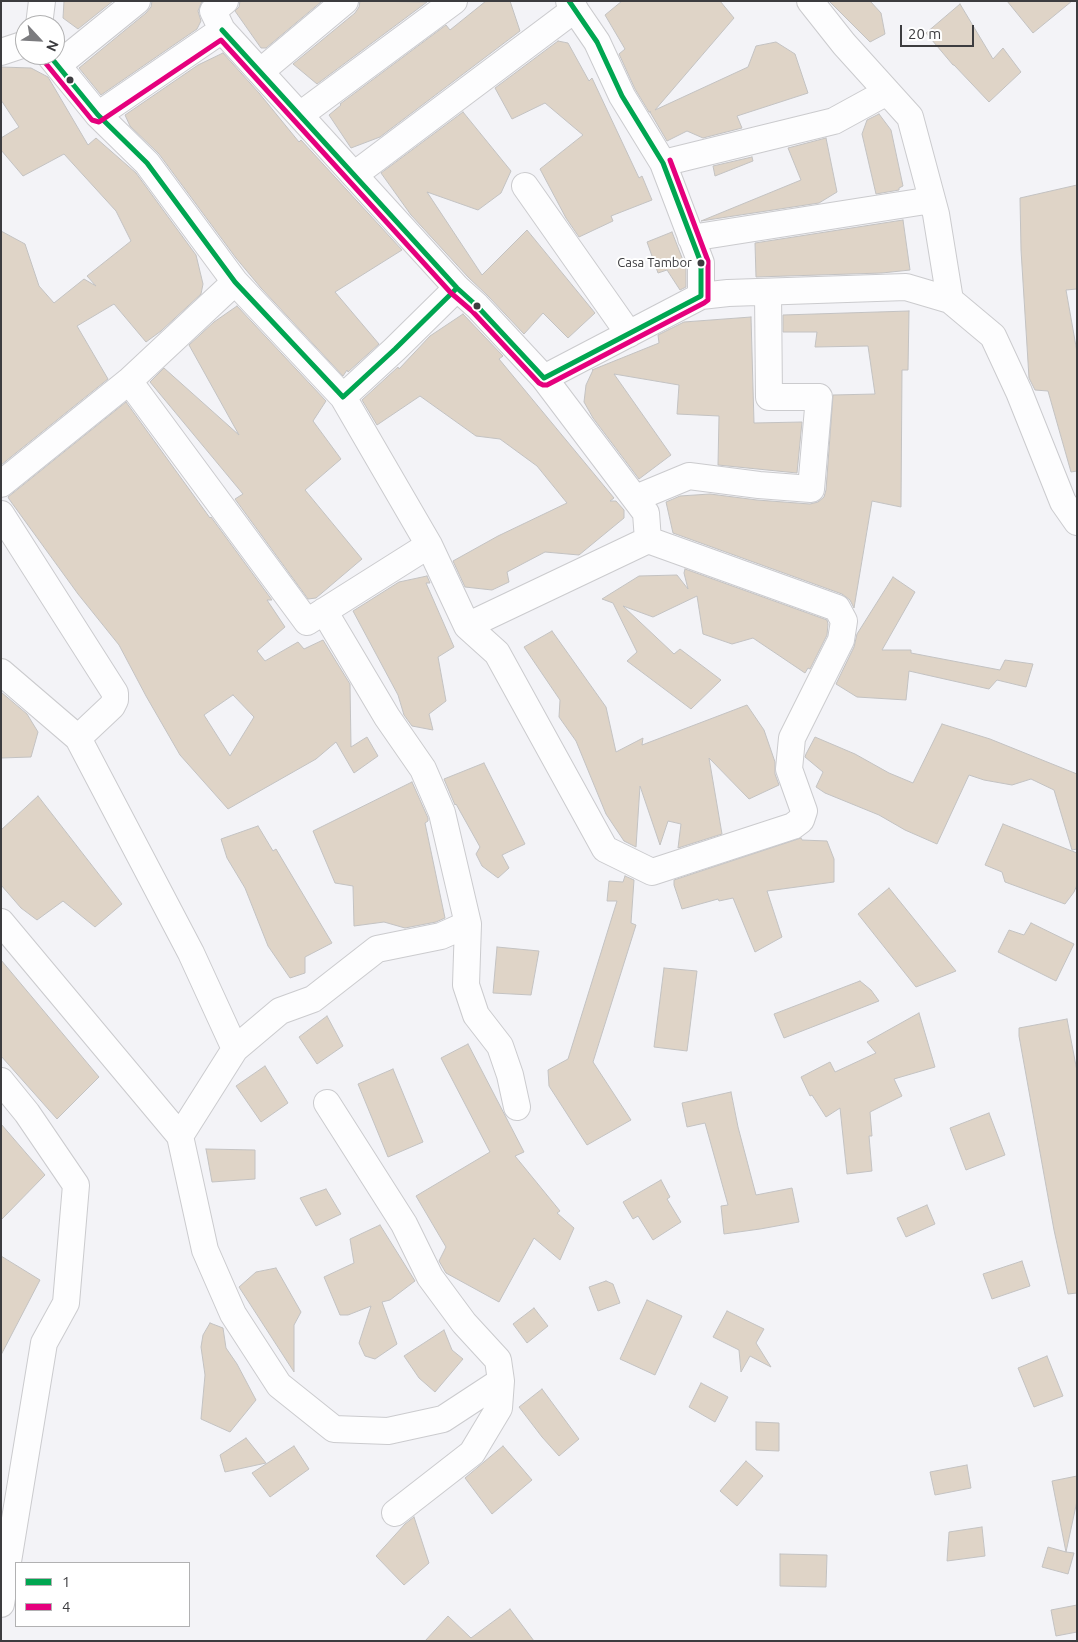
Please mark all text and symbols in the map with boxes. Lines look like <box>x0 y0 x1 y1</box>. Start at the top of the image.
north arrow <box>15 15 65 65</box>
scale bar <box>903 15 977 47</box>
text: 20 m <box>908 25 941 42</box>
text: N <box>43 38 62 54</box>
unlabelled marker <box>65 75 75 85</box>
place label: Casa Tambor <box>617 255 692 271</box>
marker: Casa Tambor <box>696 258 706 268</box>
unlabelled marker <box>472 301 482 311</box>
legend <box>15 1562 190 1627</box>
text: 1 <box>62 1573 70 1590</box>
text: 4 <box>62 1598 70 1615</box>

